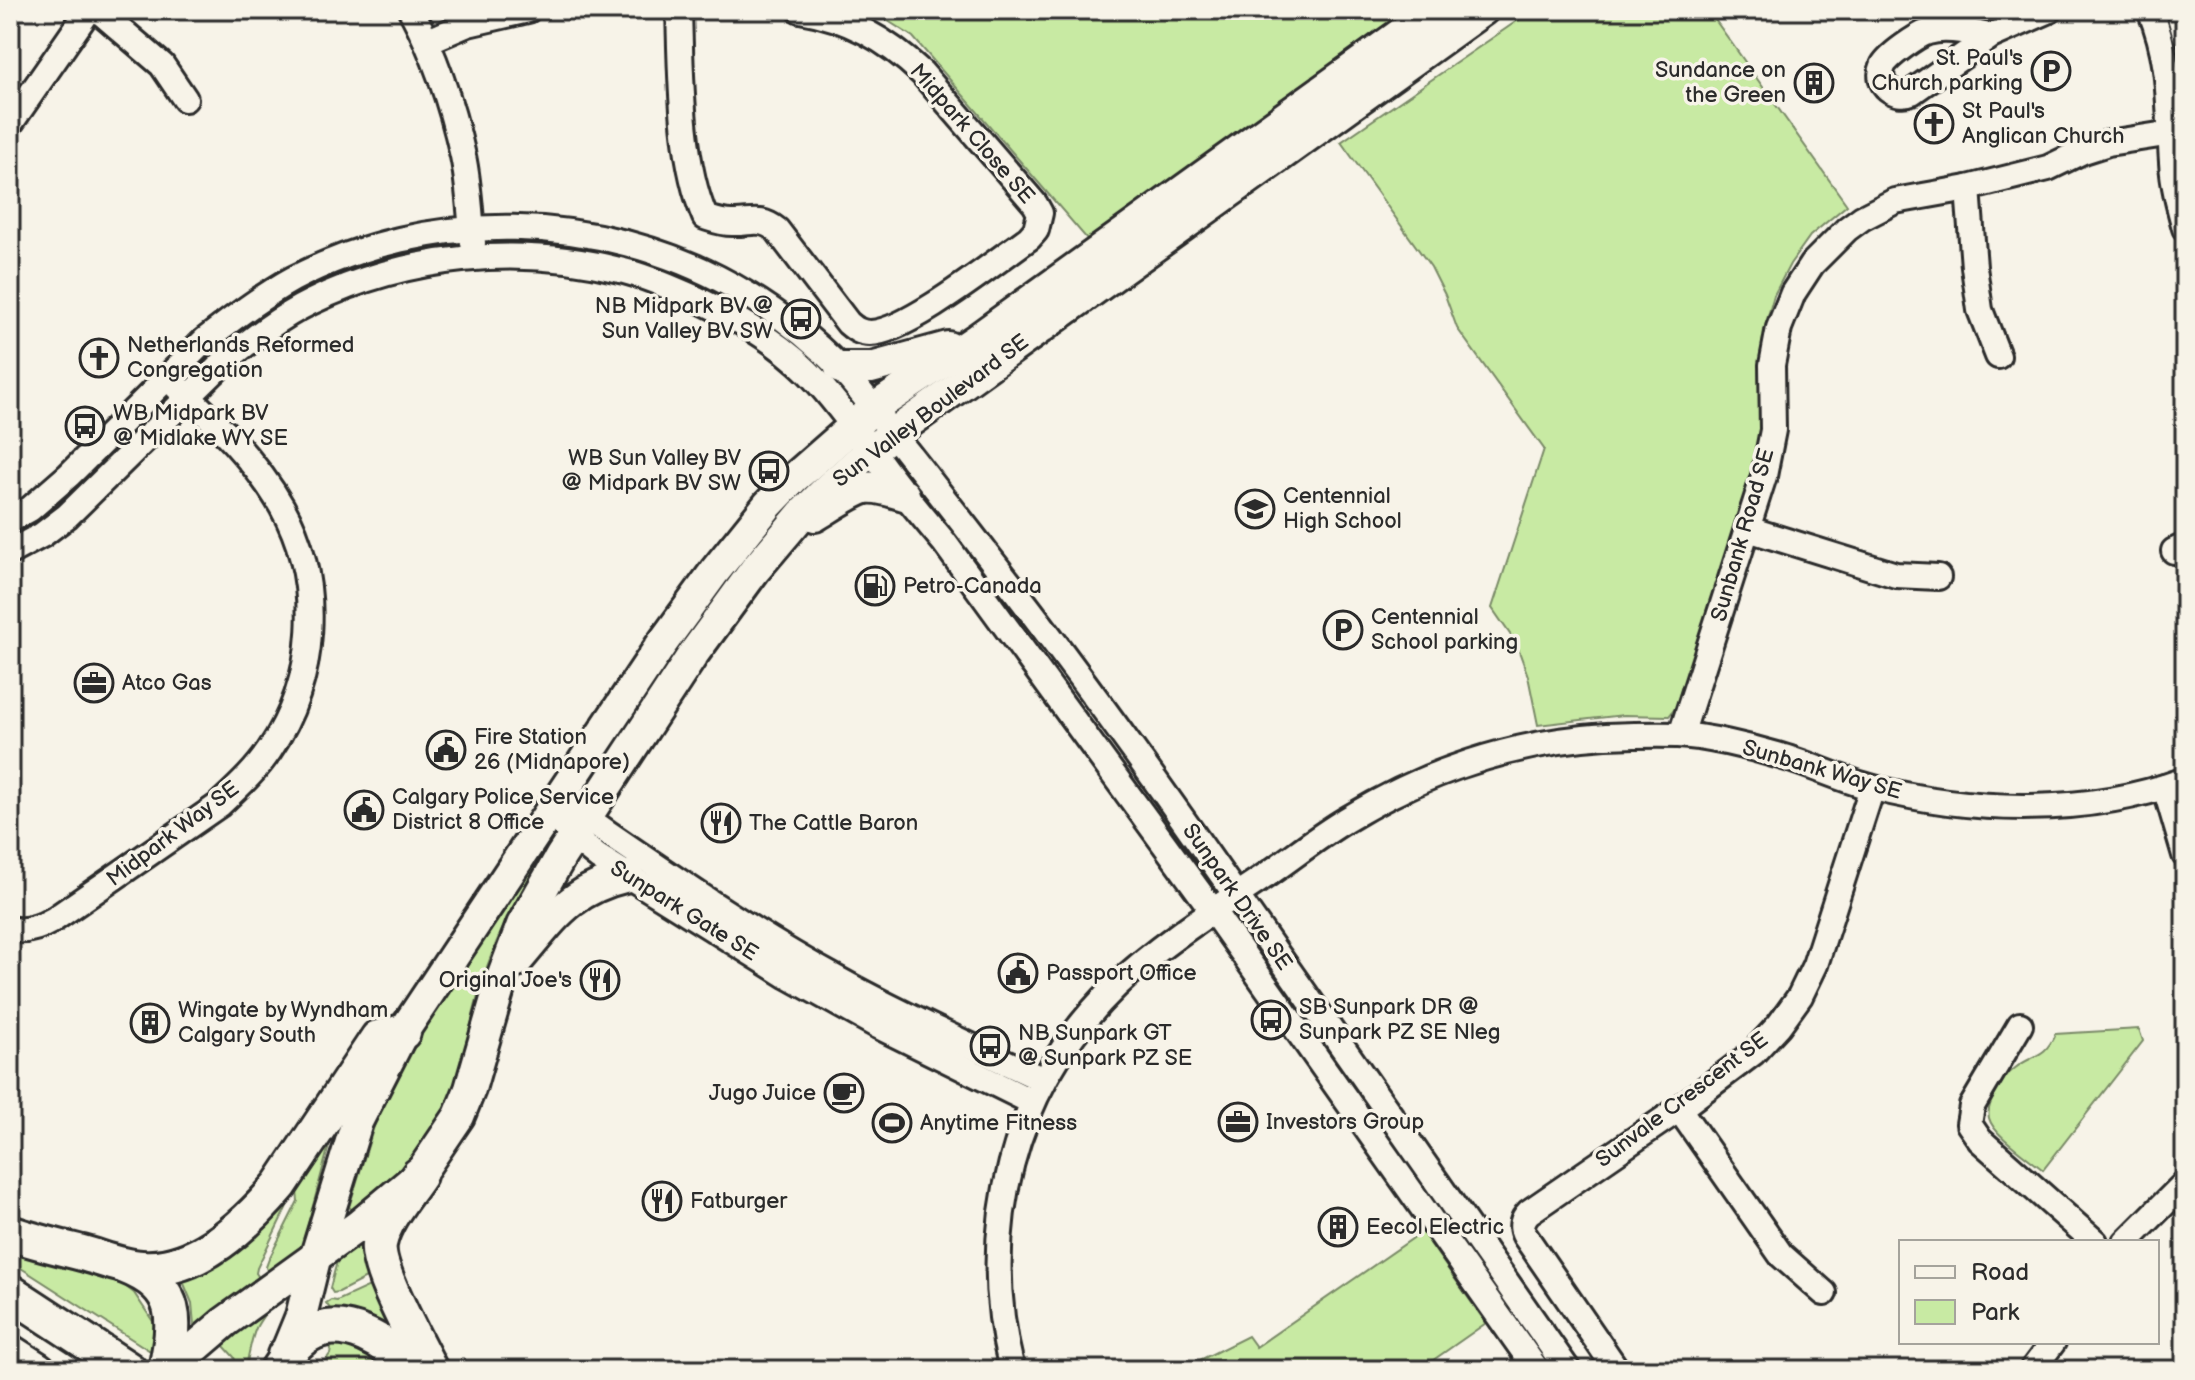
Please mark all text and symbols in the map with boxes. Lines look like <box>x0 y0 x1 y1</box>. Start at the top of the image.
place label: St. Paul's Church parking <box>1872 45 2023 97</box>
parking icon: St. Paul's Church parking <box>2030 50 2072 92</box>
place label: Sundance on the Green <box>1655 57 1786 109</box>
street label: Midpark Close SE <box>904 58 1040 210</box>
building icon: Sundance on the Green <box>1793 62 1835 104</box>
place label: St Paul's Anglican Church <box>1962 98 2124 150</box>
church icon: St Paul's Anglican Church <box>1913 103 1955 145</box>
place label: NB Midpark BV @ Sun Valley BV SW <box>595 293 773 345</box>
bus stop icon: NB Midpark BV @ Sun Valley BV SW <box>780 298 822 340</box>
street label: Sun Valley Boulevard SE <box>828 329 1034 493</box>
place label: Netherlands Reformed Congregation <box>127 332 354 384</box>
church icon: Netherlands Reformed Congregation <box>78 337 120 379</box>
place label: WB Midpark BV @ Midlake WY SE <box>113 400 288 452</box>
bus stop icon: WB Midpark BV @ Midlake WY SE <box>64 405 106 447</box>
place label: WB Sun Valley BV @ Midpark BV SW <box>561 445 741 497</box>
street label: Sunbank Road SE <box>1705 445 1781 625</box>
bus stop icon: WB Sun Valley BV @ Midpark BV SW <box>748 450 790 492</box>
place label: Centennial High School <box>1283 483 1402 535</box>
school or university icon: Centennial High School <box>1234 488 1276 530</box>
fuel station icon: Petro-Canada <box>854 565 896 607</box>
place label: Petro-Canada <box>903 573 1042 600</box>
place label: Centennial School parking <box>1371 604 1518 656</box>
parking icon: Centennial School parking <box>1322 609 1364 651</box>
office icon: Atco Gas <box>73 662 115 704</box>
place label: Atco Gas <box>122 670 212 697</box>
place label: Fire Station 26 (Midnapore) <box>474 724 630 776</box>
public building icon: Fire Station 26 (Midnapore) <box>425 729 467 771</box>
street label: Sunbank Way SE <box>1739 734 1905 806</box>
street label: Midpark Way SE <box>101 775 245 893</box>
place label: Calgary Police Service District 8 Office <box>392 784 614 836</box>
public building icon: Calgary Police Service District 8 Office <box>343 789 385 831</box>
restaurant icon: The Cattle Baron <box>700 802 742 844</box>
place label: The Cattle Baron <box>749 810 918 837</box>
street label: Sunpark Drive SE <box>1176 818 1298 976</box>
street label: Sunpark Gate SE <box>605 855 763 967</box>
public building icon: Passport Office <box>997 952 1039 994</box>
restaurant icon: Original Joe's <box>579 959 621 1001</box>
place label: Passport Office <box>1046 960 1197 987</box>
place label: Original Joe's <box>439 967 572 994</box>
place label: SB Sunpark DR @ Sunpark PZ SE Nleg <box>1299 994 1500 1046</box>
place label: Wingate by Wyndham Calgary South <box>178 997 388 1049</box>
bus stop icon: SB Sunpark DR @ Sunpark PZ SE Nleg <box>1250 999 1292 1041</box>
building icon: Wingate by Wyndham Calgary South <box>129 1002 171 1044</box>
place label: NB Sunpark GT @ Sunpark PZ SE <box>1018 1020 1192 1072</box>
bus stop icon: NB Sunpark GT @ Sunpark PZ SE <box>969 1025 1011 1067</box>
street label: Sunvale Crescent SE <box>1591 1026 1773 1174</box>
cafe icon: Jugo Juice <box>823 1072 865 1114</box>
place label: Jugo Juice <box>709 1080 816 1107</box>
office icon: Investors Group <box>1217 1101 1259 1143</box>
sports icon: Anytime Fitness <box>871 1102 913 1144</box>
place label: Investors Group <box>1266 1109 1424 1136</box>
place label: Anytime Fitness <box>920 1110 1077 1137</box>
restaurant icon: Fatburger <box>641 1180 683 1222</box>
place label: Fatburger <box>690 1188 788 1215</box>
building icon: Eecol Electric <box>1317 1206 1359 1248</box>
place label: Eecol Electric <box>1366 1214 1504 1241</box>
legend <box>1899 1240 2159 1344</box>
text: Road <box>1971 1258 2029 1287</box>
text: Park <box>1971 1298 2019 1327</box>

